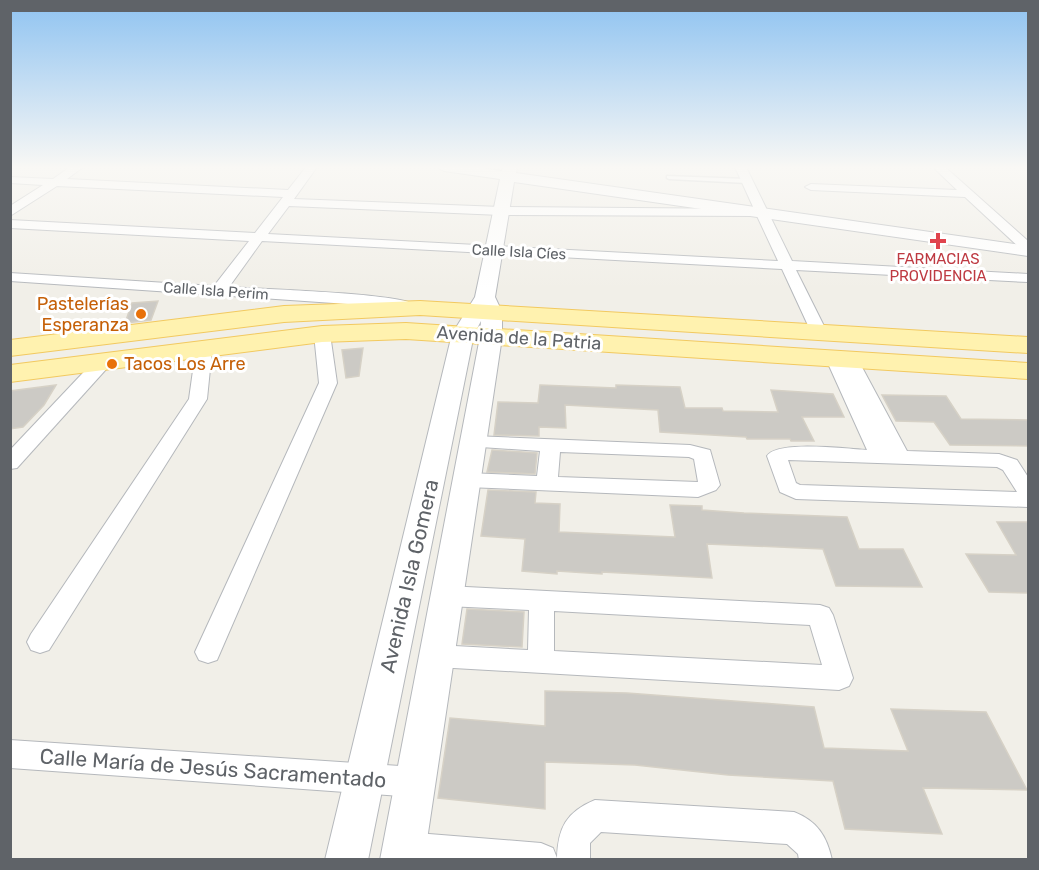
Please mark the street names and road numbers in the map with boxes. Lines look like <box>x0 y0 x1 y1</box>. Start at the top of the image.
street label: Calle Isla Cíes <box>471 241 567 263</box>
street label: Calle Isla Perim <box>163 278 269 304</box>
street label: Avenida de la Patria <box>436 321 602 355</box>
street label: Avenida Isla Gomera <box>375 477 443 675</box>
street label: Calle María de Jesús Sacramentado <box>39 743 387 793</box>

